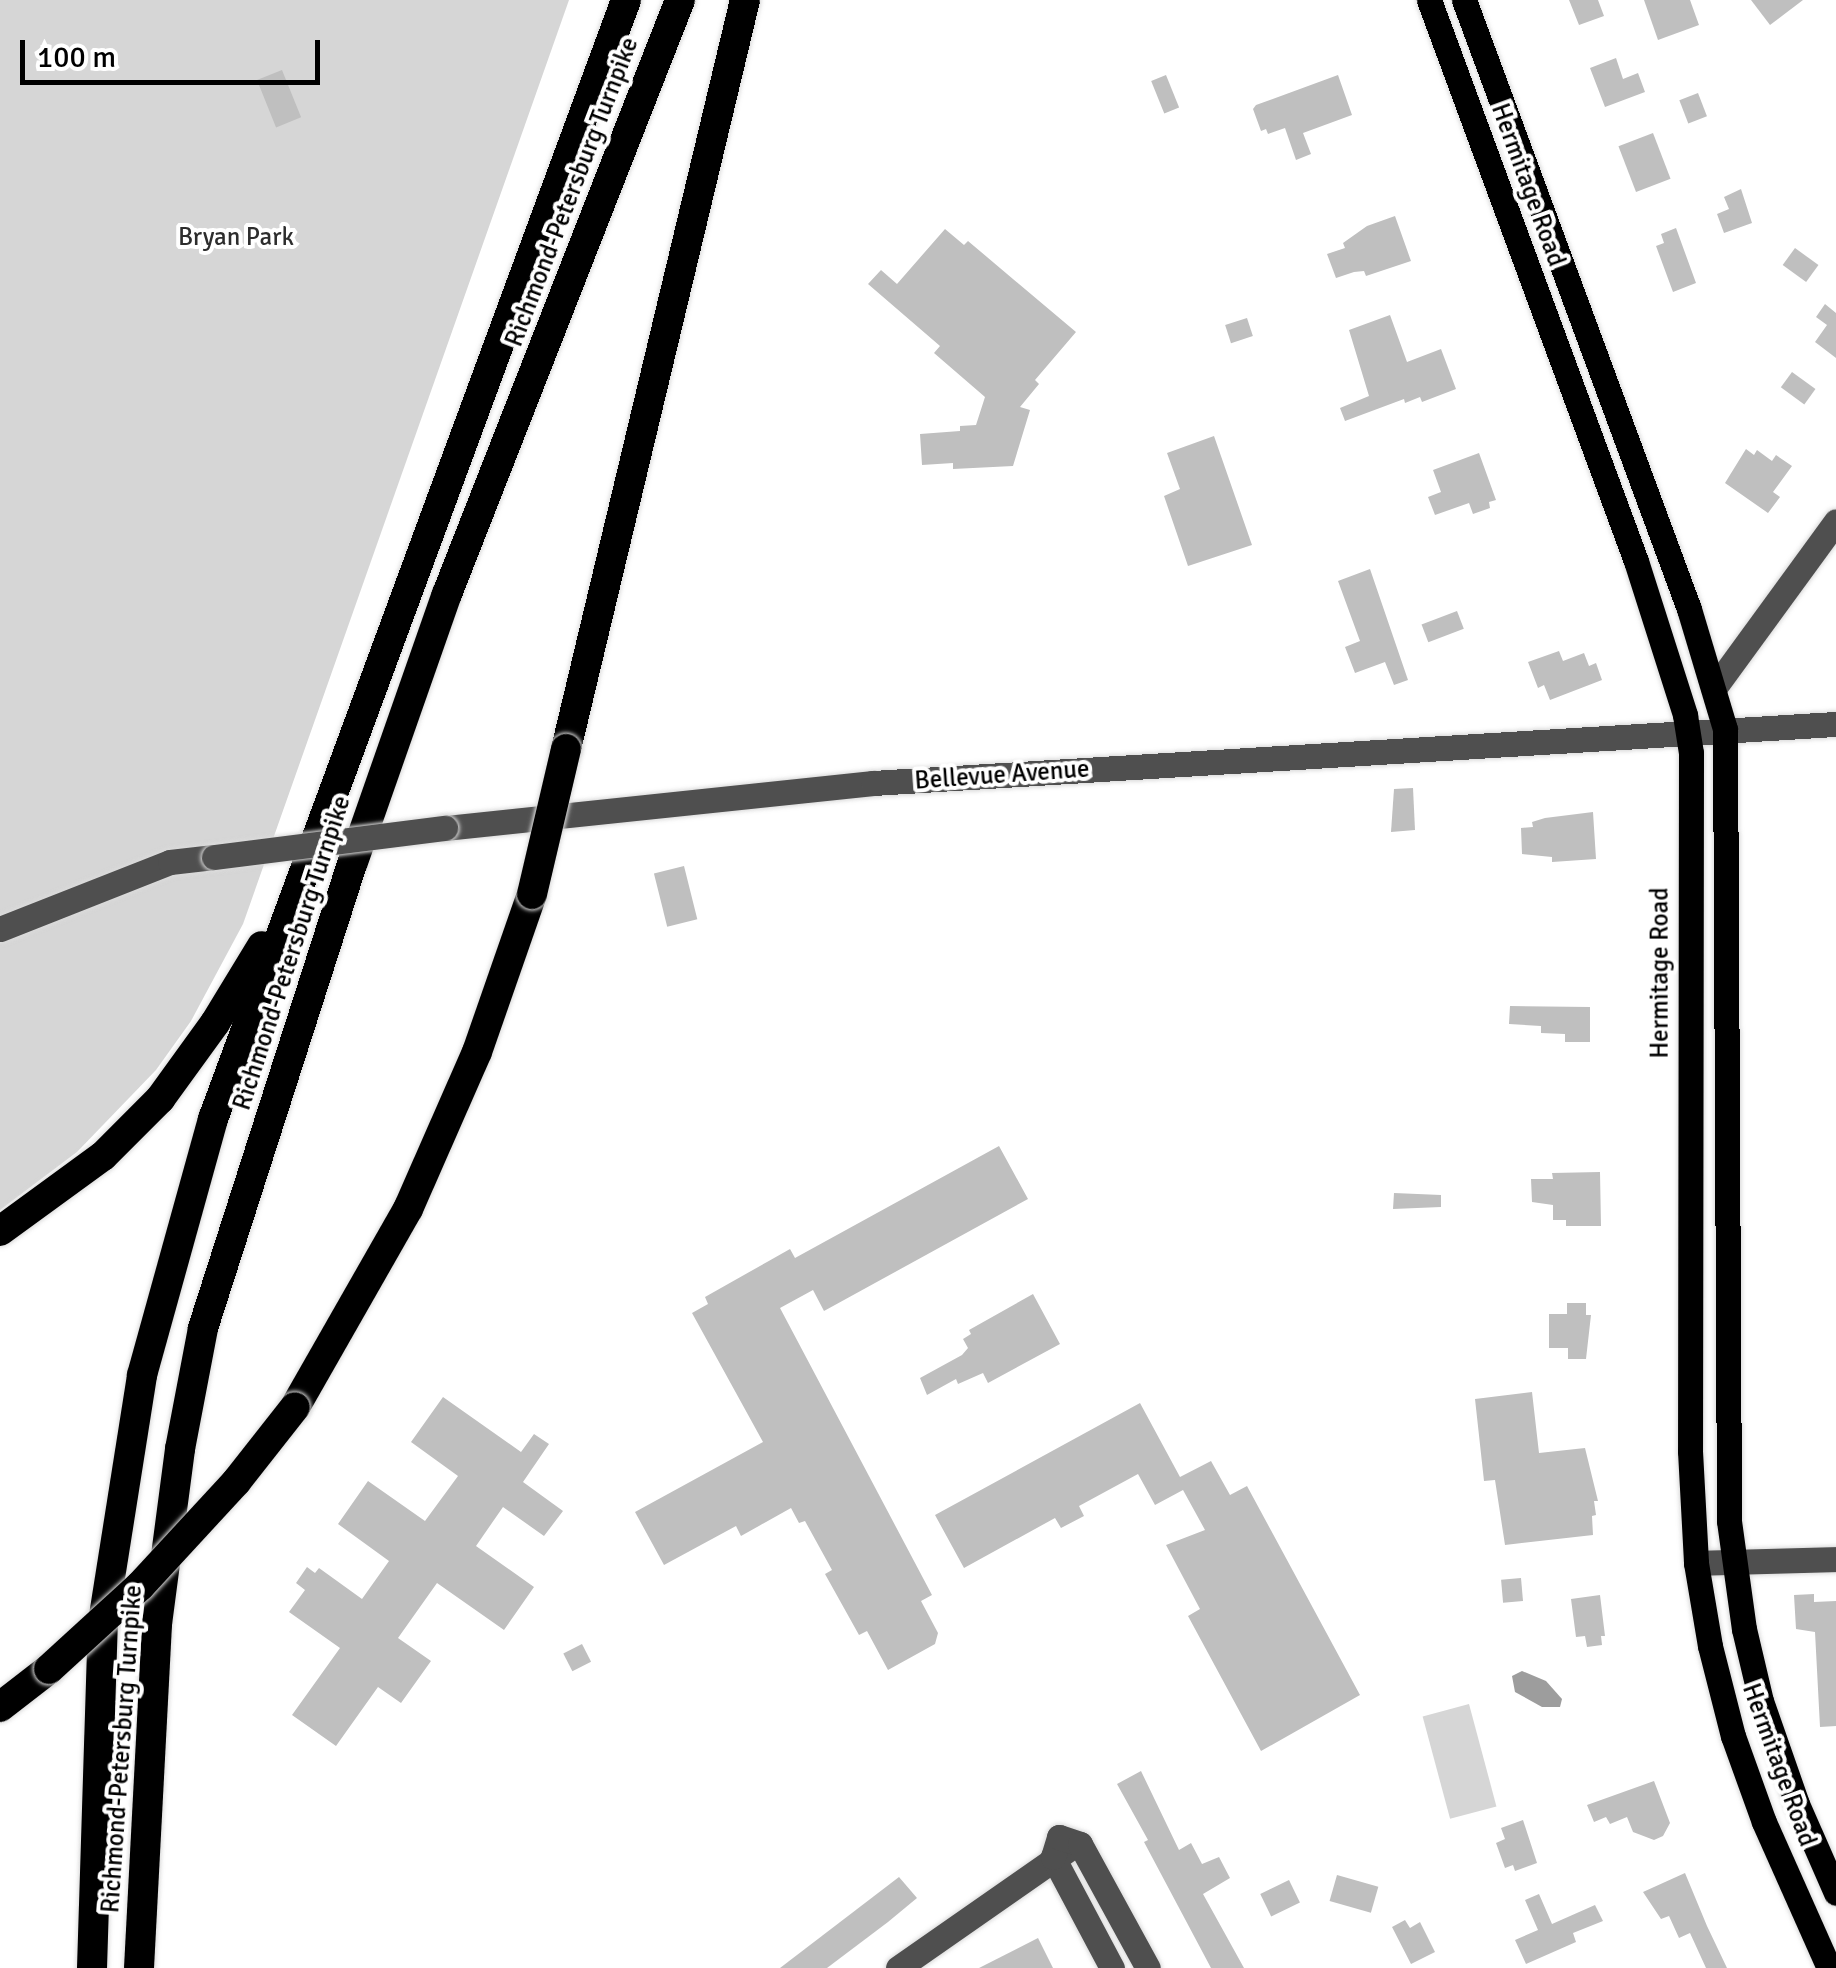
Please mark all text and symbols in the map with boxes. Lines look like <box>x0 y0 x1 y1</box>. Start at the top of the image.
scale bar <box>25 20 325 82</box>
street label: Richmond-Petersburg Turnpike <box>499 33 645 351</box>
text: 100 m <box>37 39 116 76</box>
street label: Hermitage Road <box>1485 99 1571 271</box>
park label: Bryan Park <box>178 222 294 252</box>
street label: Bellevue Avenue <box>914 754 1090 796</box>
street label: Richmond-Petersburg Turnpike <box>227 792 357 1114</box>
street label: Hermitage Road <box>1645 887 1675 1059</box>
street label: Richmond-Petersburg Turnpike <box>96 1584 148 1914</box>
street label: Hermitage Road <box>1736 1679 1822 1851</box>

